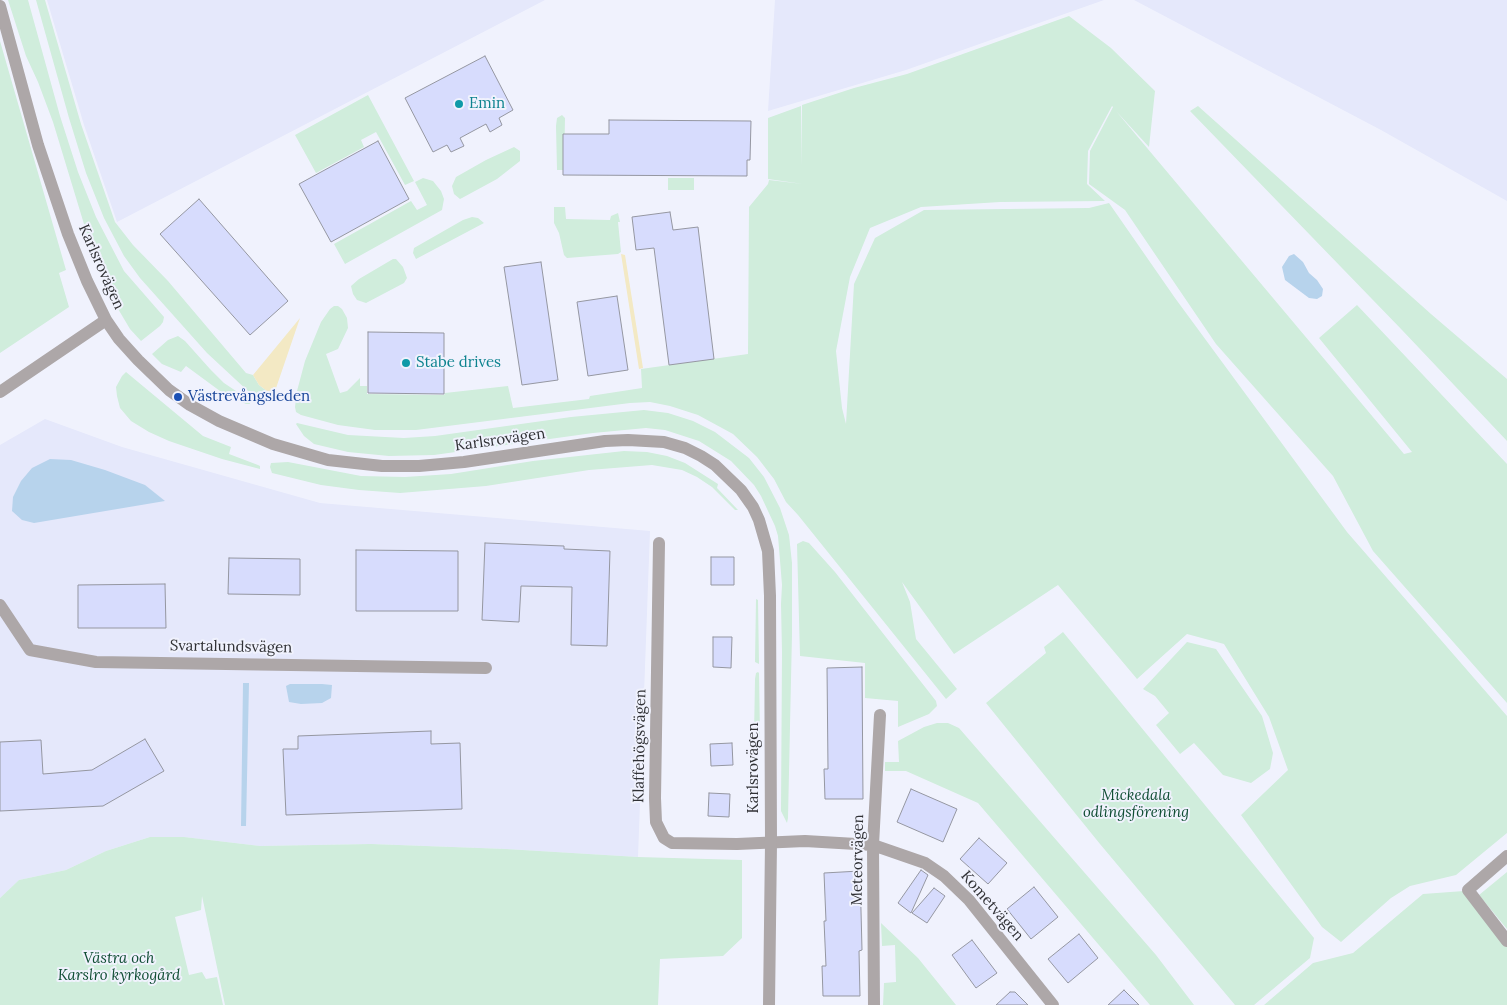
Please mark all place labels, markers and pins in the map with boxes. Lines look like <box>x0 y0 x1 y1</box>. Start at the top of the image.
place label: Emin <box>469 95 505 113</box>
marker: Emin <box>453 98 465 110</box>
place label: Stabe drives <box>416 354 501 372</box>
marker: Stabe drives <box>400 357 412 369</box>
place label: Västrevångsleden <box>188 388 310 406</box>
marker: Västrevångsleden <box>172 391 184 403</box>

